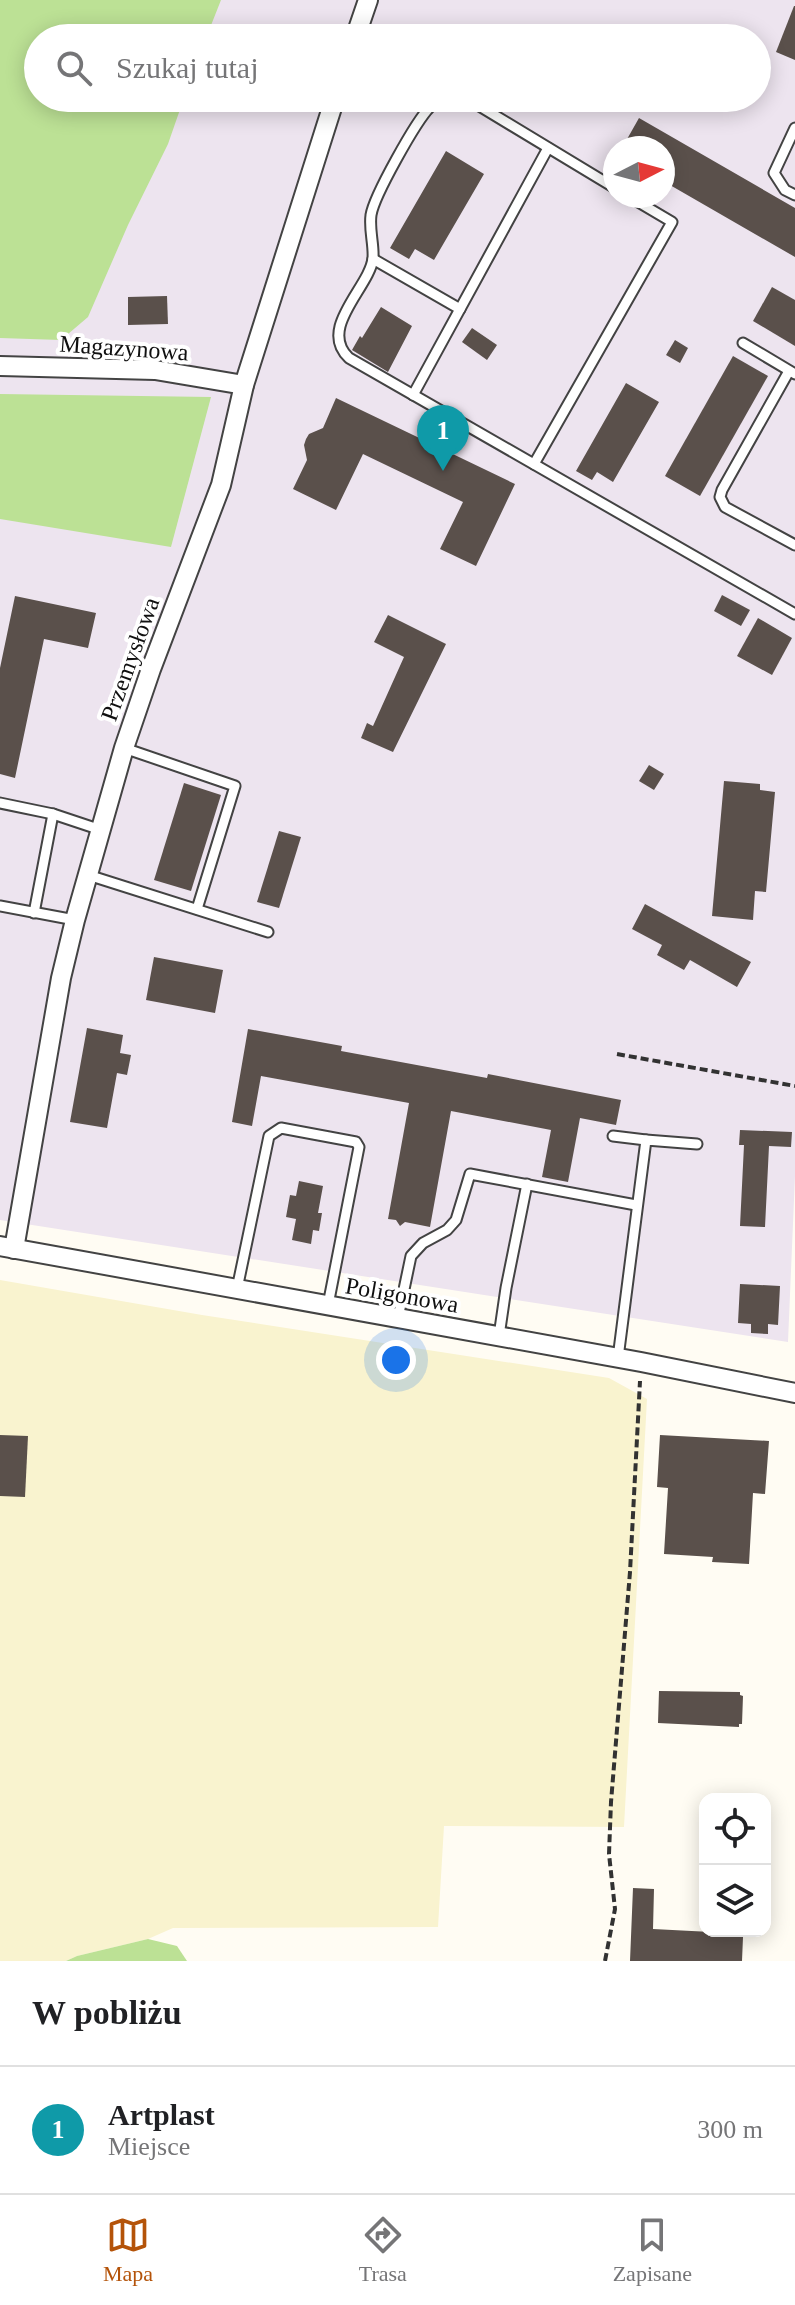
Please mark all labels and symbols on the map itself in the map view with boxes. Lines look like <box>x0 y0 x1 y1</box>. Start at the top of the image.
north arrow <box>603 136 675 208</box>
street label: Magazynowa <box>59 331 190 366</box>
pin: 1 <box>417 405 469 471</box>
street label: Przemysłowa <box>96 593 164 724</box>
street label: Poligonowa <box>343 1272 461 1318</box>
your location <box>376 1340 416 1380</box>

